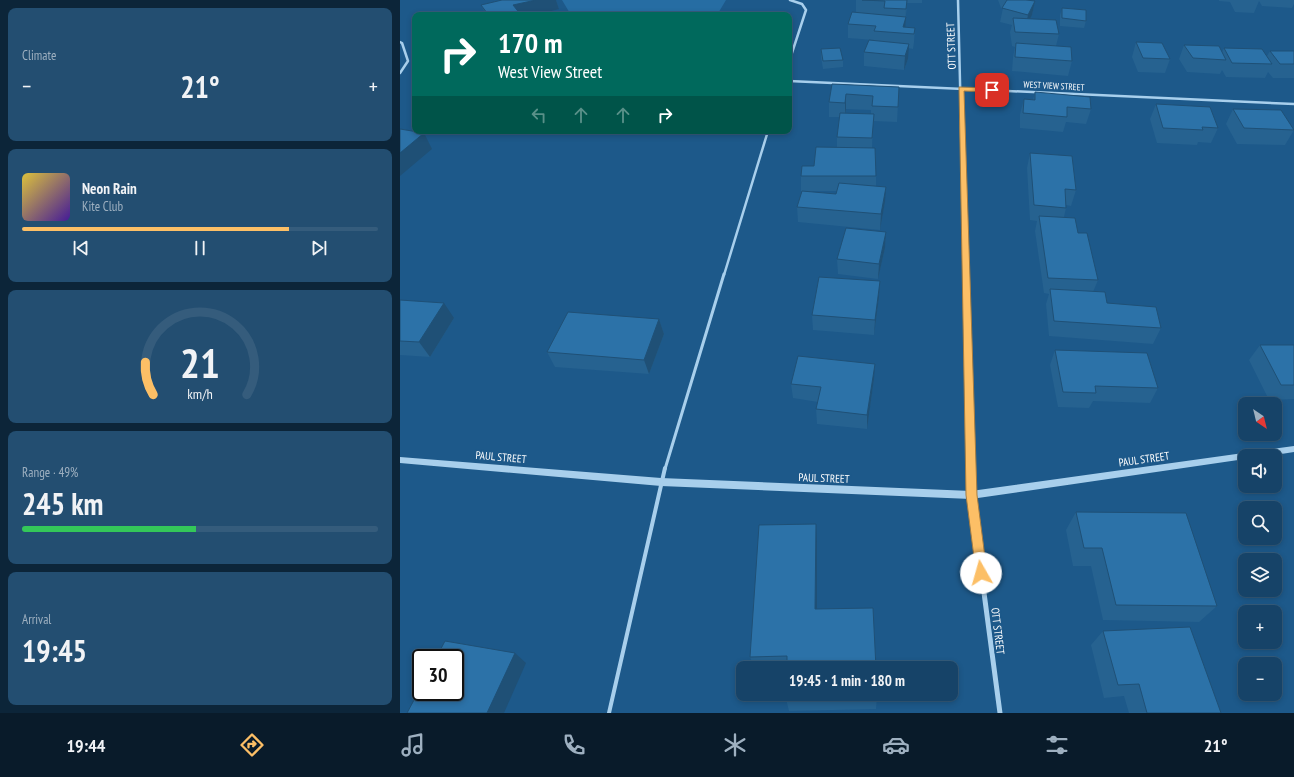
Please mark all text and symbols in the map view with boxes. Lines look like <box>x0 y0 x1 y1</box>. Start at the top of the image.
street label: OTT STREET <box>943 22 959 70</box>
text: 170 m <box>498 24 562 61</box>
icon: right <box>432 28 484 80</box>
text: Climate <box>22 47 56 64</box>
text: West View Street <box>498 60 602 83</box>
text: 21° <box>180 67 220 106</box>
text: − <box>22 72 31 100</box>
text: + <box>369 72 378 100</box>
pin <box>975 73 1009 107</box>
street label: WEST VIEW STREET <box>1023 78 1085 93</box>
icon: arrive <box>981 79 1003 101</box>
icon: left <box>528 104 550 126</box>
icon: ahead <box>570 104 592 126</box>
icon: ahead <box>612 104 634 126</box>
icon: right <box>654 104 676 126</box>
text: Neon Rain <box>82 179 137 198</box>
text: Kite Club <box>82 198 123 215</box>
icon: previous <box>70 237 92 259</box>
icon: pause <box>189 237 211 259</box>
icon: next <box>308 237 330 259</box>
text: 21 <box>180 335 220 388</box>
text: km/h <box>187 383 213 402</box>
north arrow <box>1238 397 1282 441</box>
map controls <box>1238 397 1282 701</box>
street label: PAUL STREET <box>475 448 527 466</box>
street label: PAUL STREET <box>1118 449 1170 469</box>
button: sound <box>1238 449 1282 493</box>
text: Range · 49% <box>22 464 78 481</box>
street label: PAUL STREET <box>798 470 850 486</box>
text: 245 km <box>22 484 103 523</box>
button: search <box>1238 501 1282 545</box>
position arrow <box>960 552 1002 594</box>
button: layers <box>1238 553 1282 597</box>
button: + <box>1238 605 1282 649</box>
street label: OTT STREET <box>988 607 1008 655</box>
text: Arrival <box>22 611 51 628</box>
text: 19:45 <box>22 631 87 670</box>
speed limit sign: 30 <box>412 649 464 701</box>
button: − <box>1238 657 1282 701</box>
text: 19:45 · 1 min · 180 m <box>789 671 905 690</box>
icon: directions <box>238 731 266 759</box>
icon: music <box>399 731 427 759</box>
icon: phone <box>560 731 588 759</box>
icon: climate <box>721 731 749 759</box>
icon: car <box>882 731 910 759</box>
icon: filters <box>1043 731 1071 759</box>
text: 19:44 <box>66 734 105 757</box>
text: 21° <box>1204 734 1228 757</box>

